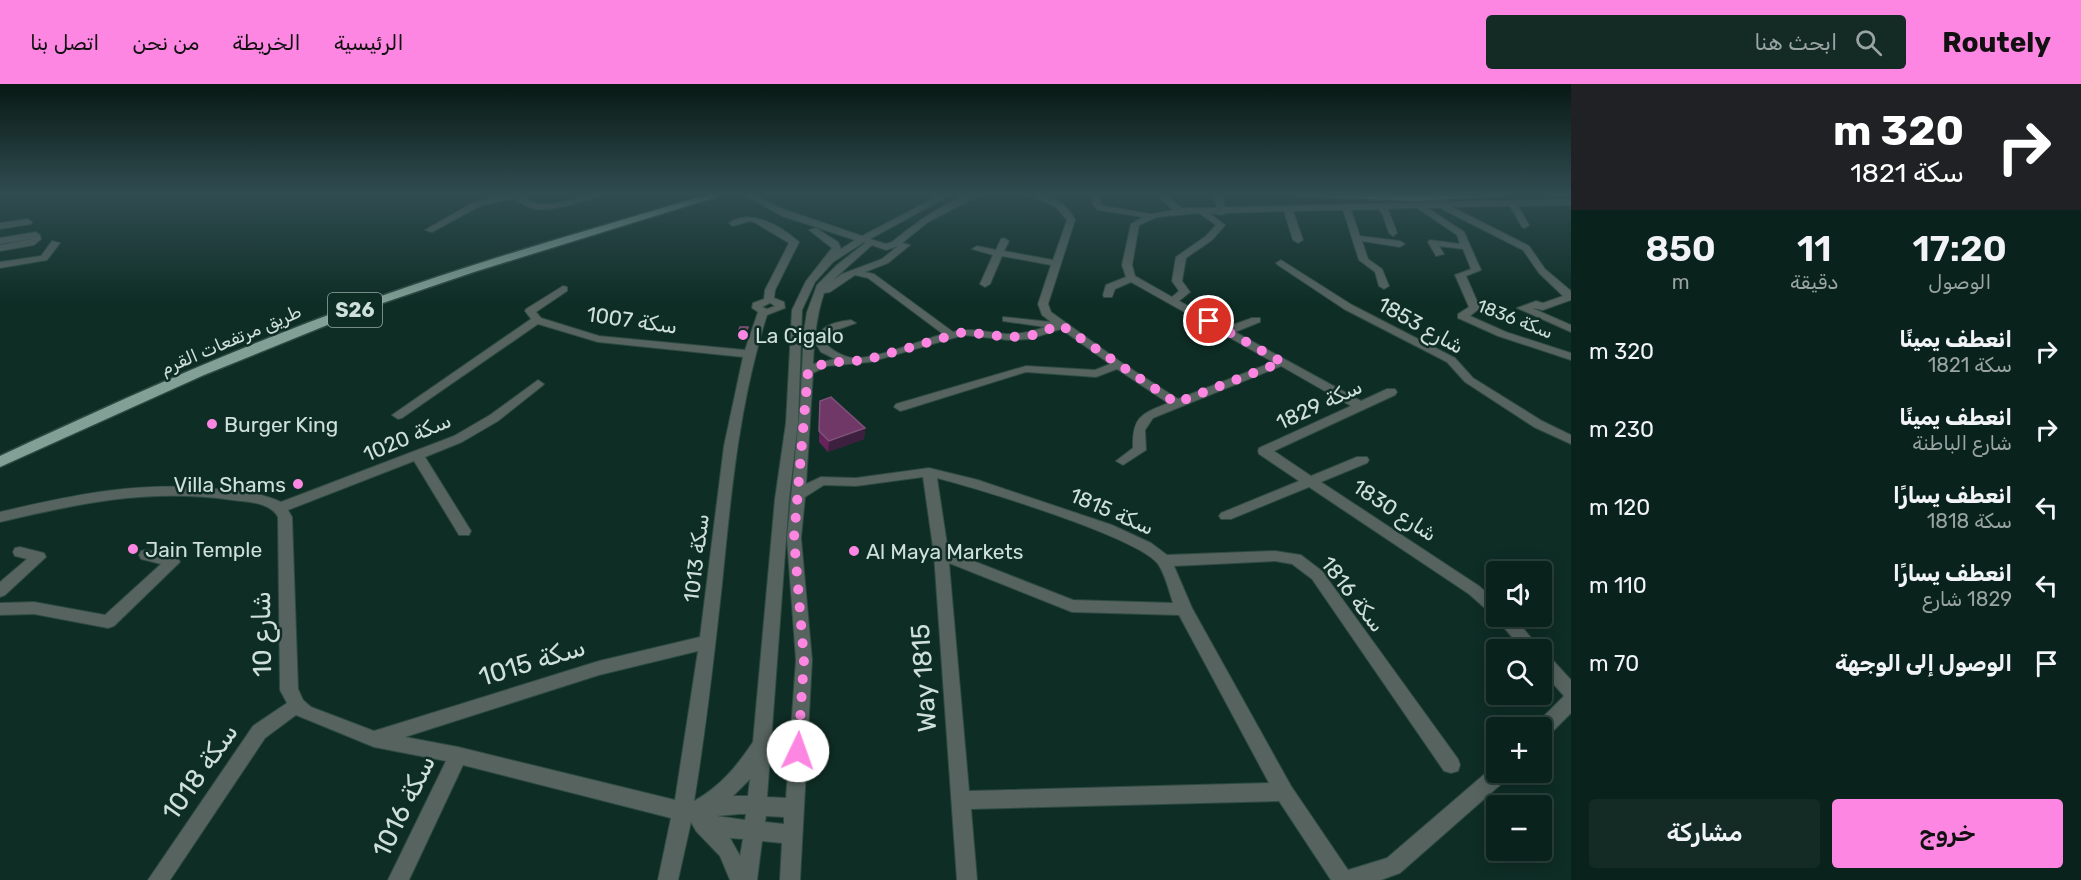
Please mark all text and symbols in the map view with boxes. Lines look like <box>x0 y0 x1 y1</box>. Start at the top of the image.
search box <box>1486 15 1906 69</box>
icon: search <box>1852 26 1885 59</box>
text: Routely <box>1942 26 2051 59</box>
text: ابحث هنا <box>1754 29 1837 56</box>
text: اتصل بنا <box>30 30 99 55</box>
text: من نحن <box>132 30 199 55</box>
text: الخريطة <box>232 30 301 55</box>
text: الرئيسية <box>334 30 404 55</box>
text: 320 m <box>1833 106 1964 156</box>
icon: right <box>1985 108 2063 186</box>
text: سكة 1821 <box>1850 157 1964 189</box>
text: 850 <box>1645 227 1716 270</box>
text: 11 <box>1797 227 1831 270</box>
text: 17:20 <box>1912 227 2007 270</box>
text: m <box>1672 270 1689 294</box>
text: دقيقة <box>1790 270 1838 294</box>
text: الوصول <box>1928 270 1991 294</box>
street label: شارع 1853 <box>1373 291 1468 361</box>
road number: S26 <box>328 293 382 327</box>
pin <box>1183 295 1234 346</box>
street label: سكة 1836 <box>1474 295 1556 343</box>
street label: طريق مرتفعات القرم <box>157 300 305 380</box>
street label: سكة 1007 <box>585 301 679 339</box>
icon: arrive <box>1192 304 1225 337</box>
place label: La Cigalo <box>755 323 844 348</box>
text: انعطف يمينًا <box>1899 326 2012 353</box>
marker: La Cigalo <box>736 328 750 342</box>
icon: right <box>2030 335 2063 368</box>
text: 320 m <box>1589 338 1654 365</box>
text: سكة 1821 <box>1928 353 2012 377</box>
street label: سكة 1829 <box>1272 373 1366 435</box>
text: انعطف يمينًا <box>1899 404 2012 431</box>
street label: سكة 1020 <box>359 407 455 467</box>
place label: Burger King <box>224 412 338 437</box>
icon: right <box>2030 413 2063 446</box>
text: 230 m <box>1589 416 1654 443</box>
marker: Burger King <box>205 417 219 431</box>
text: شارع الباطنة <box>1912 431 2012 455</box>
place label: Villa Shams <box>173 472 286 497</box>
street label: 1830 شارع <box>1347 474 1442 548</box>
marker: Villa Shams <box>291 477 305 491</box>
street label: سكة 1815 <box>1066 482 1158 540</box>
text: انعطف يسارًا <box>1893 482 2012 509</box>
icon: left <box>2030 491 2063 524</box>
text: 120 m <box>1589 494 1650 521</box>
text: سكة 1818 <box>1927 509 2012 533</box>
street label: سكة 1013 <box>678 512 714 604</box>
place label: Jain Temple <box>145 537 262 562</box>
place label: Al Maya Markets <box>866 539 1023 564</box>
marker: Jain Temple <box>126 542 140 556</box>
marker: Al Maya Markets <box>847 544 861 558</box>
street label: سكة 1816 <box>1316 551 1390 637</box>
text: انعطف يسارًا <box>1893 560 2012 587</box>
map controls <box>1486 561 1552 861</box>
button: sound <box>1486 561 1552 627</box>
icon: left <box>2030 569 2063 602</box>
text: 110 m <box>1589 572 1647 599</box>
text: 1829 شارع <box>1922 587 2012 611</box>
street label: شارع 10 <box>246 591 280 677</box>
street label: Way 1815 <box>905 623 943 733</box>
street label: سكة 1015 <box>475 631 589 693</box>
button: search <box>1486 639 1552 705</box>
icon: arrive <box>2030 647 2063 680</box>
text: 70 m <box>1589 650 1639 677</box>
text: الوصول إلى الوجهة <box>1835 650 2012 677</box>
button: + <box>1486 717 1552 783</box>
street label: سكة 1018 <box>156 718 244 826</box>
position arrow <box>766 719 830 783</box>
street label: سكة 1016 <box>366 750 442 862</box>
button: − <box>1486 795 1552 861</box>
button: مشاركة <box>1589 799 1820 868</box>
button: خروج <box>1832 799 2063 868</box>

